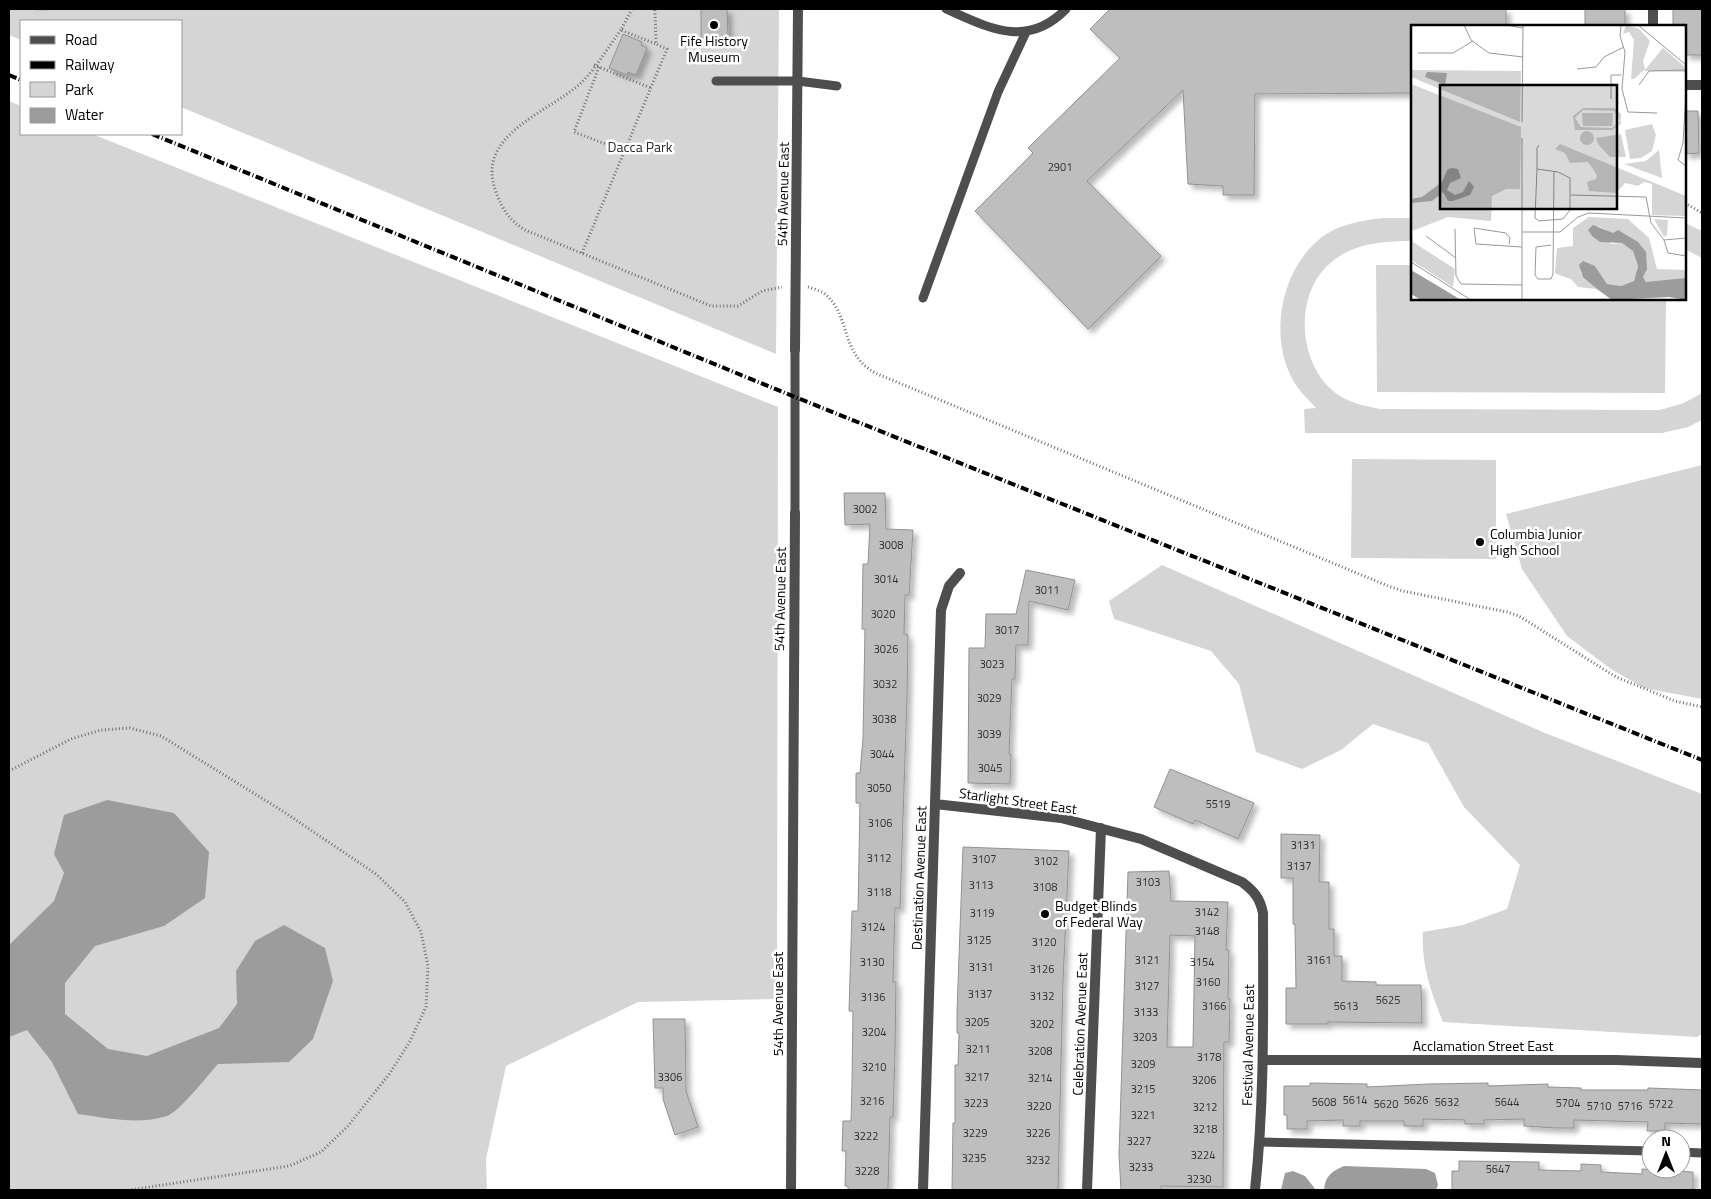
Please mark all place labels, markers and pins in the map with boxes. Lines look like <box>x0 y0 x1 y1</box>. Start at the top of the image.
marker: Fife History Museum <box>708 19 720 31</box>
place label: Fife History Museum <box>680 30 748 67</box>
place label: Columbia Junior High School <box>1490 523 1582 560</box>
marker: Columbia Junior High School <box>1474 536 1486 548</box>
place label: Budget Blinds of Federal Way <box>1055 895 1143 932</box>
marker: Budget Blinds of Federal Way <box>1039 908 1051 920</box>

